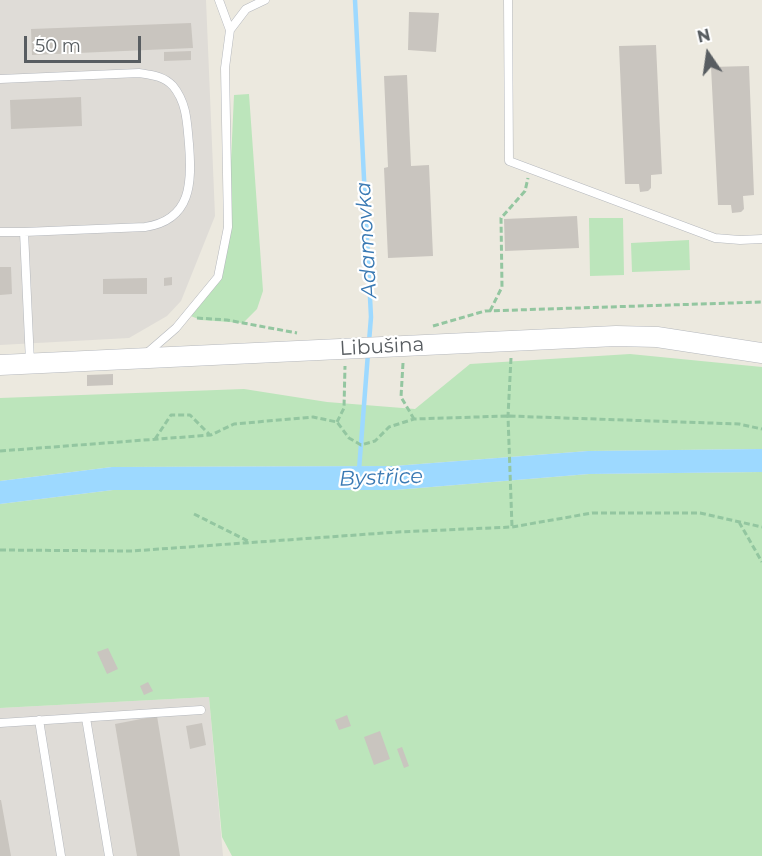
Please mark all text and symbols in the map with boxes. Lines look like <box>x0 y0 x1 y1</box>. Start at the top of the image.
scale bar <box>27 24 144 62</box>
north arrow <box>678 24 738 84</box>
text: N <box>695 25 712 47</box>
text: 50 m <box>35 35 81 57</box>
water label: Adamovka <box>351 181 383 299</box>
street label: Libušina <box>339 333 425 361</box>
water label: Bystřice <box>339 464 423 492</box>

